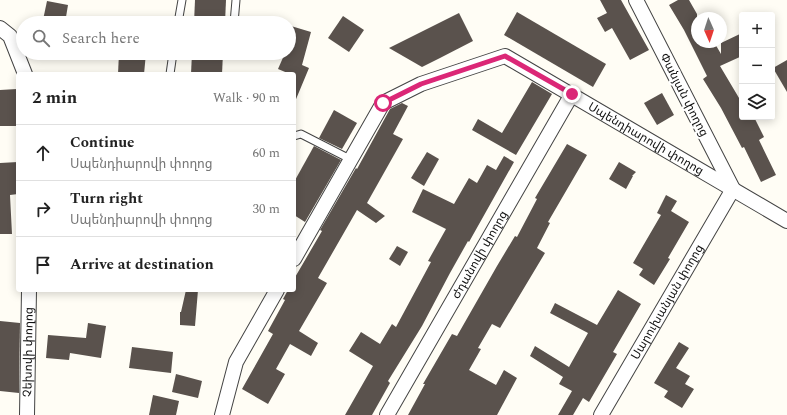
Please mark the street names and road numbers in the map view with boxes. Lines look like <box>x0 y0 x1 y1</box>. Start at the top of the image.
street label: Փանյան փողոց <box>655 50 713 140</box>
street label: Սպենդիարովի փողոց <box>584 97 708 180</box>
street label: Ժդանովի փողոց <box>446 207 512 303</box>
street label: Սարուխանյան փողոց <box>626 240 708 363</box>
street label: Չեխովի փողոց <box>18 307 38 397</box>

